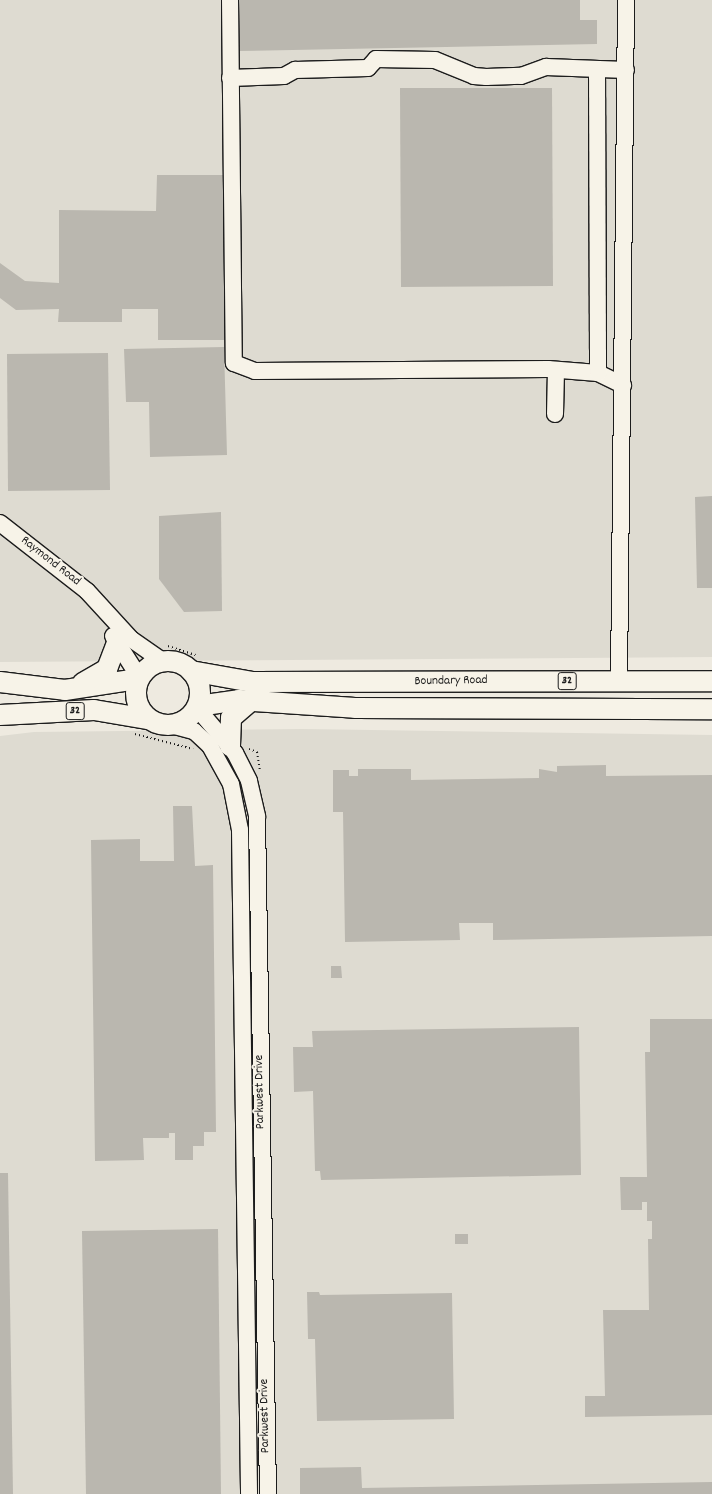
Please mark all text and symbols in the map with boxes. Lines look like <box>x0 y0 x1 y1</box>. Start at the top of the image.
street label: Raymond Road <box>17 534 83 590</box>
road number: 32 <box>557 671 577 691</box>
street label: Boundary Road <box>414 674 488 690</box>
road number: 32 <box>65 701 85 721</box>
street label: Parkwest Drive <box>253 1055 269 1129</box>
street label: Parkwest Drive <box>258 1379 274 1453</box>

